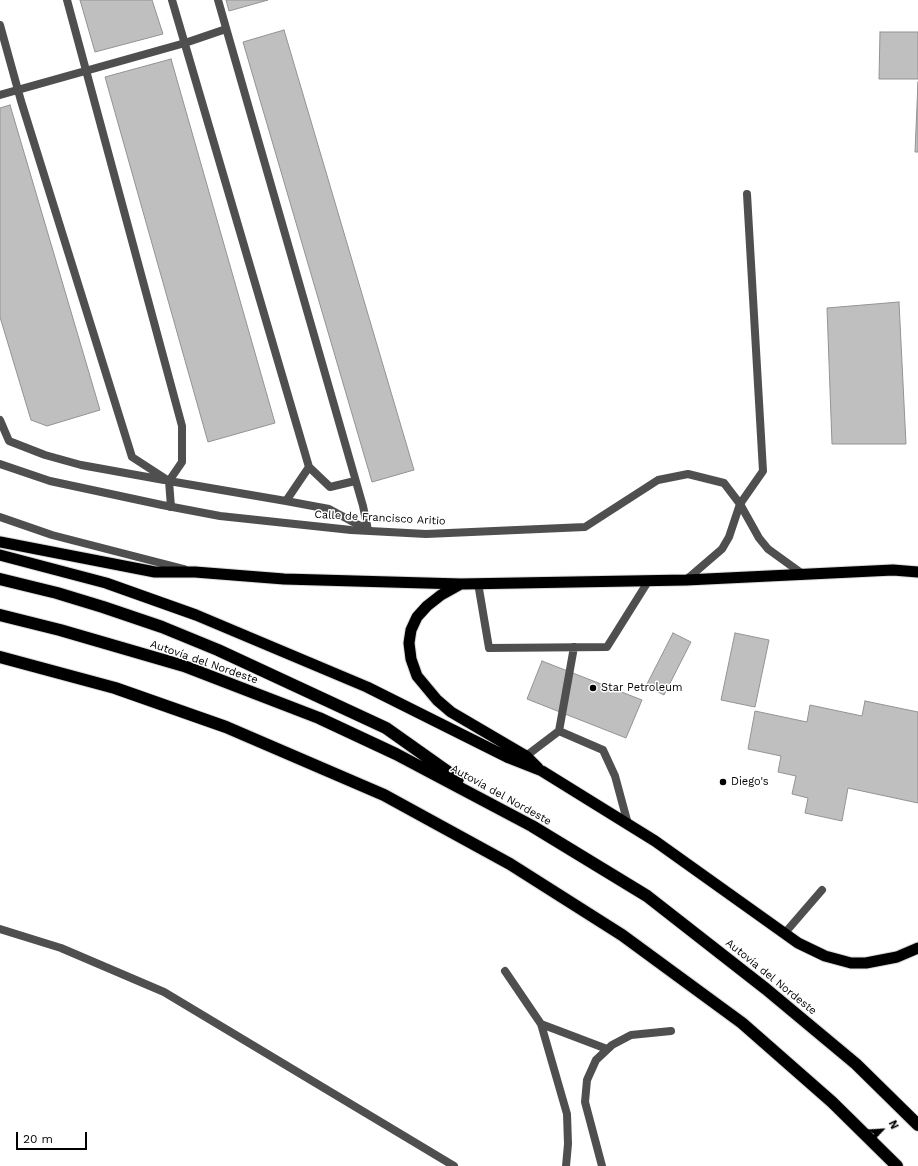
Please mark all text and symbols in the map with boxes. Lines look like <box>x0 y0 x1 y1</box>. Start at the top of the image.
street label: Calle de Francisco Aritio <box>314 508 446 528</box>
street label: Autovía del Nordeste <box>148 637 260 687</box>
place label: Star Petroleum <box>601 681 682 695</box>
marker: Star Petroleum <box>588 683 598 693</box>
street label: Autovía del Nordeste <box>448 762 554 828</box>
place label: Diego's <box>731 775 769 789</box>
marker: Diego's <box>718 777 728 787</box>
street label: Autovía del Nordeste <box>723 936 819 1018</box>
north arrow <box>862 1110 902 1150</box>
text: N <box>886 1118 901 1131</box>
scale bar <box>18 1124 89 1150</box>
text: 20 m <box>23 1132 53 1146</box>

